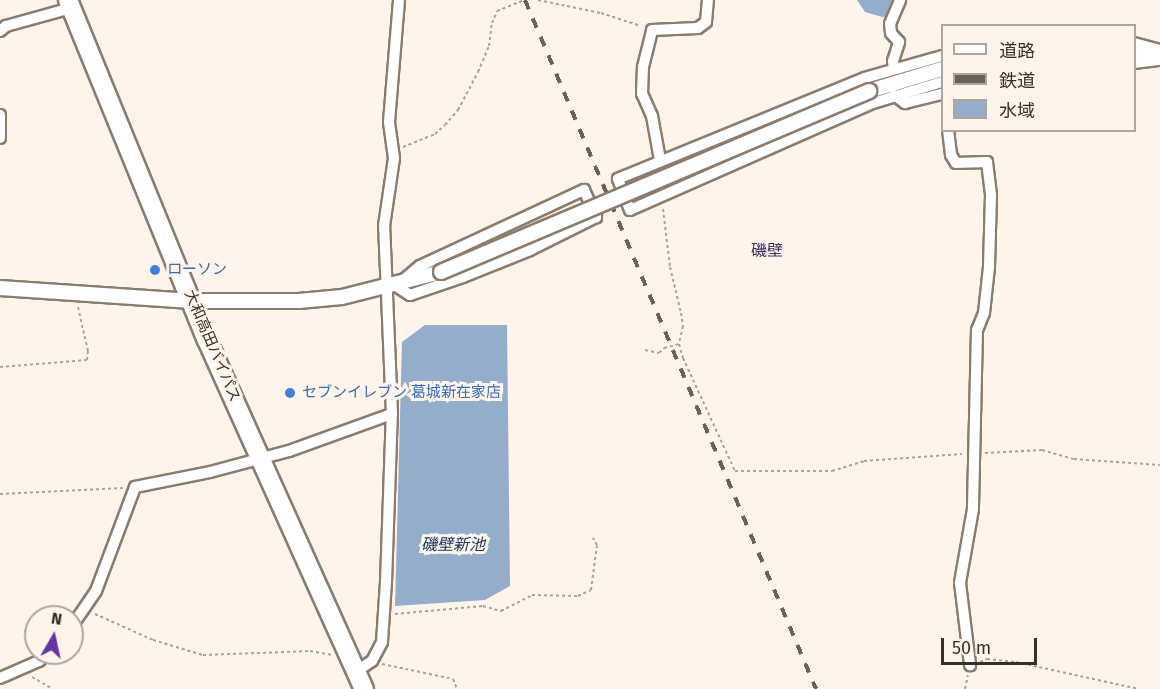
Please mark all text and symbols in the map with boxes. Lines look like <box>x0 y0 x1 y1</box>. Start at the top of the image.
legend <box>941 24 1136 132</box>
text: 道路 <box>999 40 1035 62</box>
text: 鉄道 <box>999 70 1035 92</box>
text: 水域 <box>999 100 1035 122</box>
district label: 磯壁 <box>751 241 783 261</box>
place label: ローソン <box>167 261 227 279</box>
marker: ローソン <box>148 263 162 277</box>
street label: 大和高田バイパス <box>180 287 244 405</box>
place label: セブンイレブン 葛城新在家店 <box>302 384 501 402</box>
marker: セブンイレブン 葛城新在家店 <box>283 386 297 400</box>
water label: 磯壁新池 <box>421 535 485 555</box>
north arrow <box>24 605 84 665</box>
text: N <box>50 608 63 629</box>
scale bar <box>944 626 1040 664</box>
text: 50 m <box>952 637 991 659</box>

